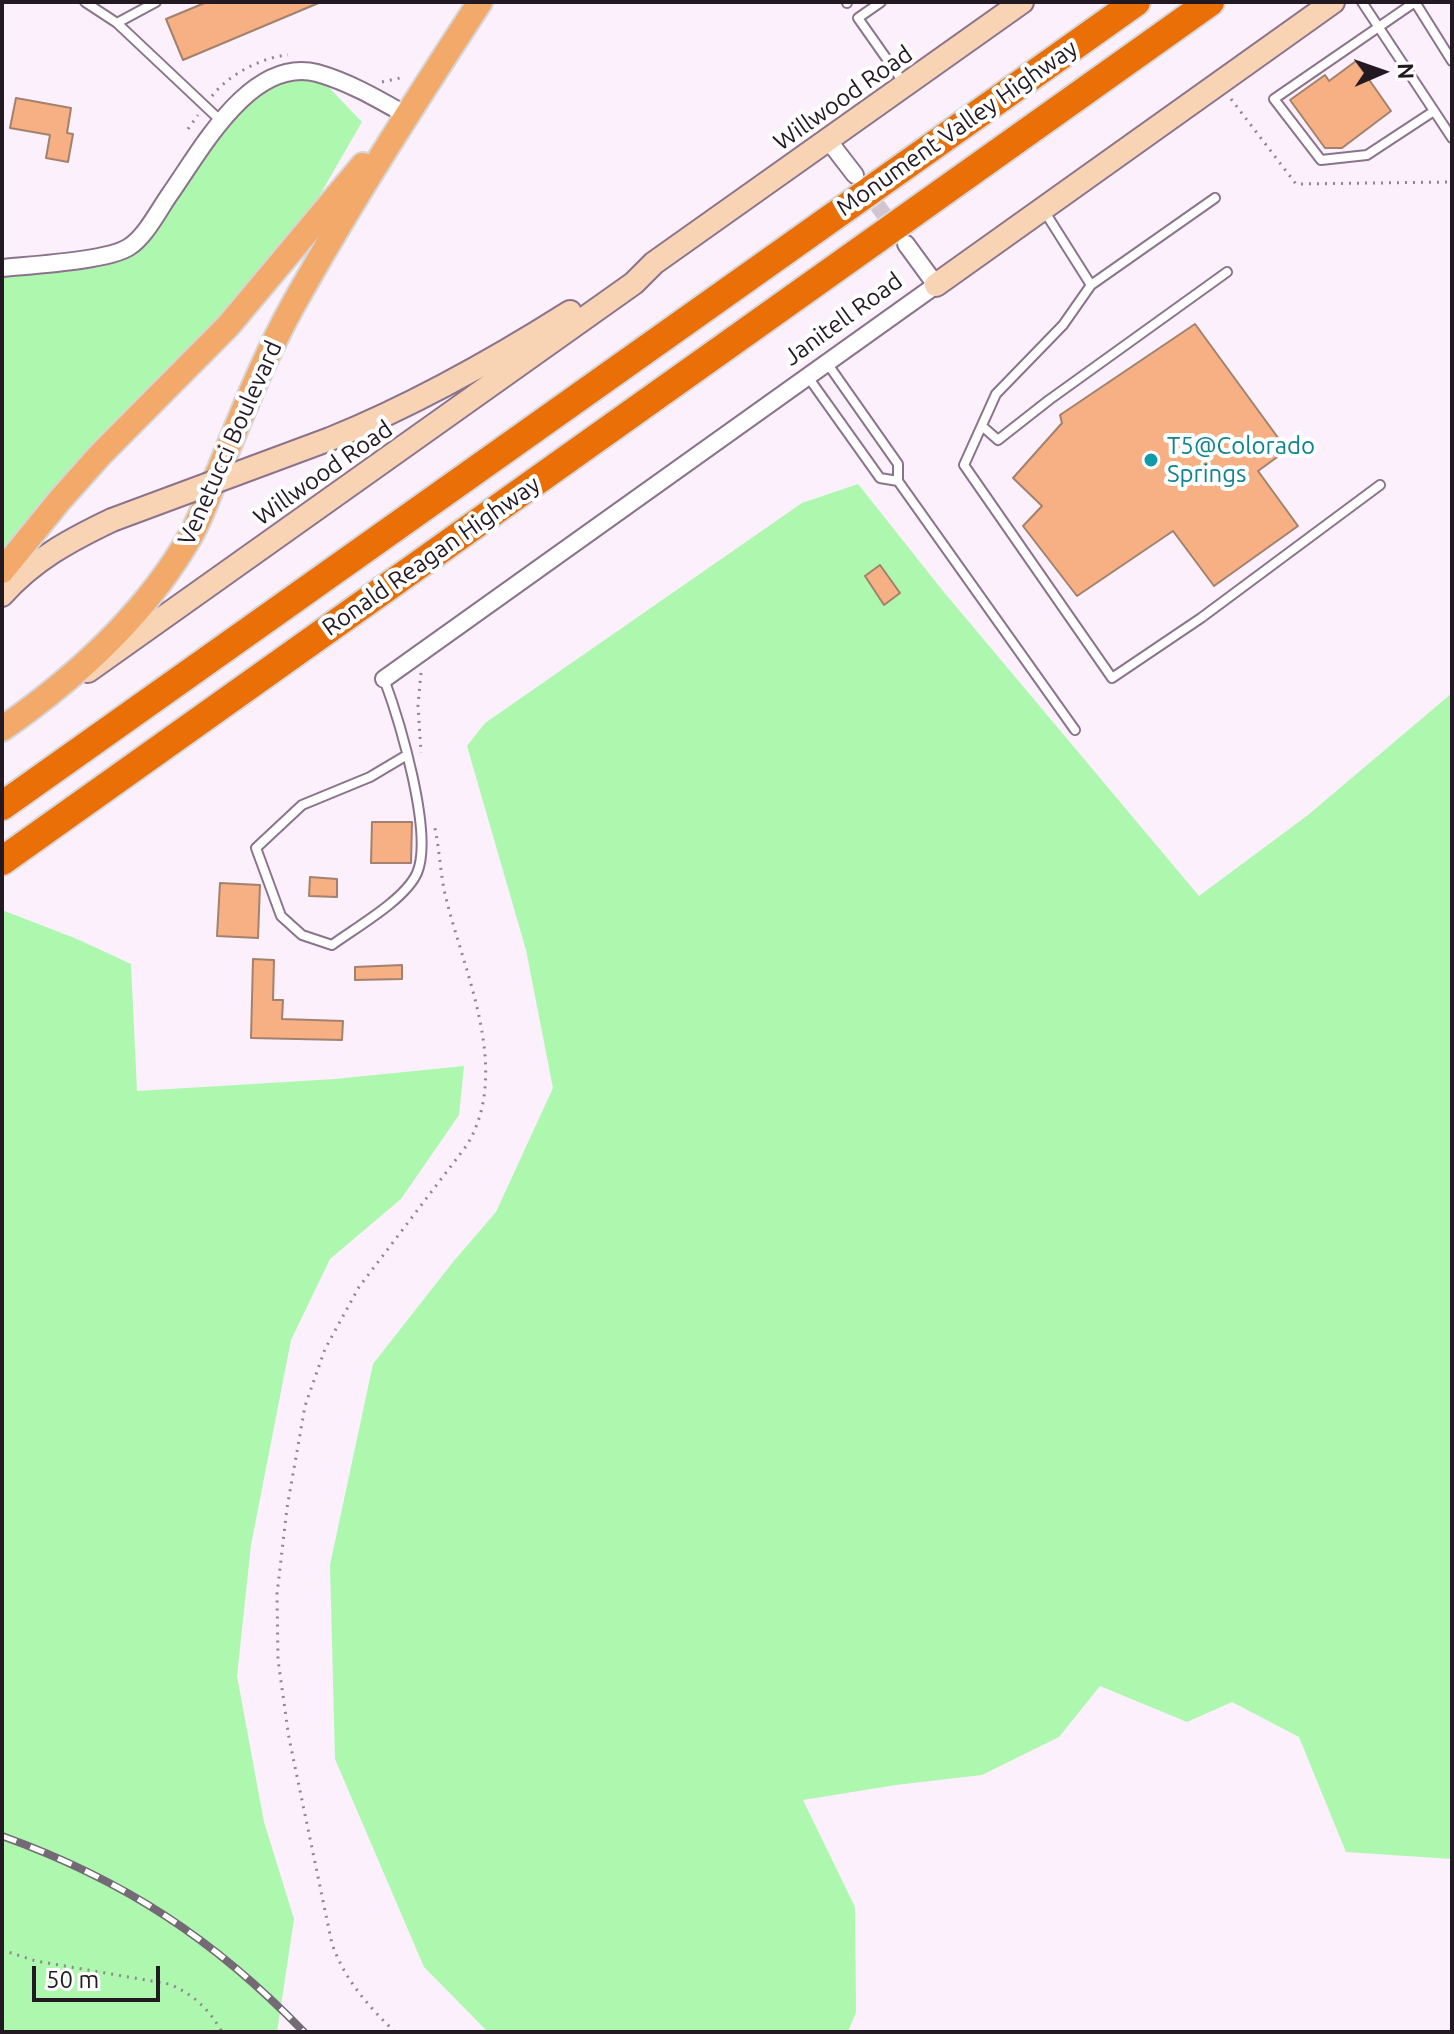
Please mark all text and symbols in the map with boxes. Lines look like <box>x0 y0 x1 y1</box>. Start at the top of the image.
north arrow <box>1342 32 1422 112</box>
street label: Monument Valley Highway <box>831 34 1083 222</box>
street label: Willwood Road <box>768 40 918 156</box>
text: N <box>1394 62 1419 80</box>
street label: Janitell Road <box>778 266 908 372</box>
street label: Venetucci Boulevard <box>172 336 288 550</box>
street label: Willwood Road <box>248 415 398 531</box>
place label: T5@Colorado Springs <box>1167 432 1315 488</box>
marker: T5@Colorado Springs <box>1142 451 1160 469</box>
street label: Ronald Reagan Highway <box>317 470 545 642</box>
scale bar <box>36 1950 164 2000</box>
text: 50 m <box>46 1966 99 1993</box>

